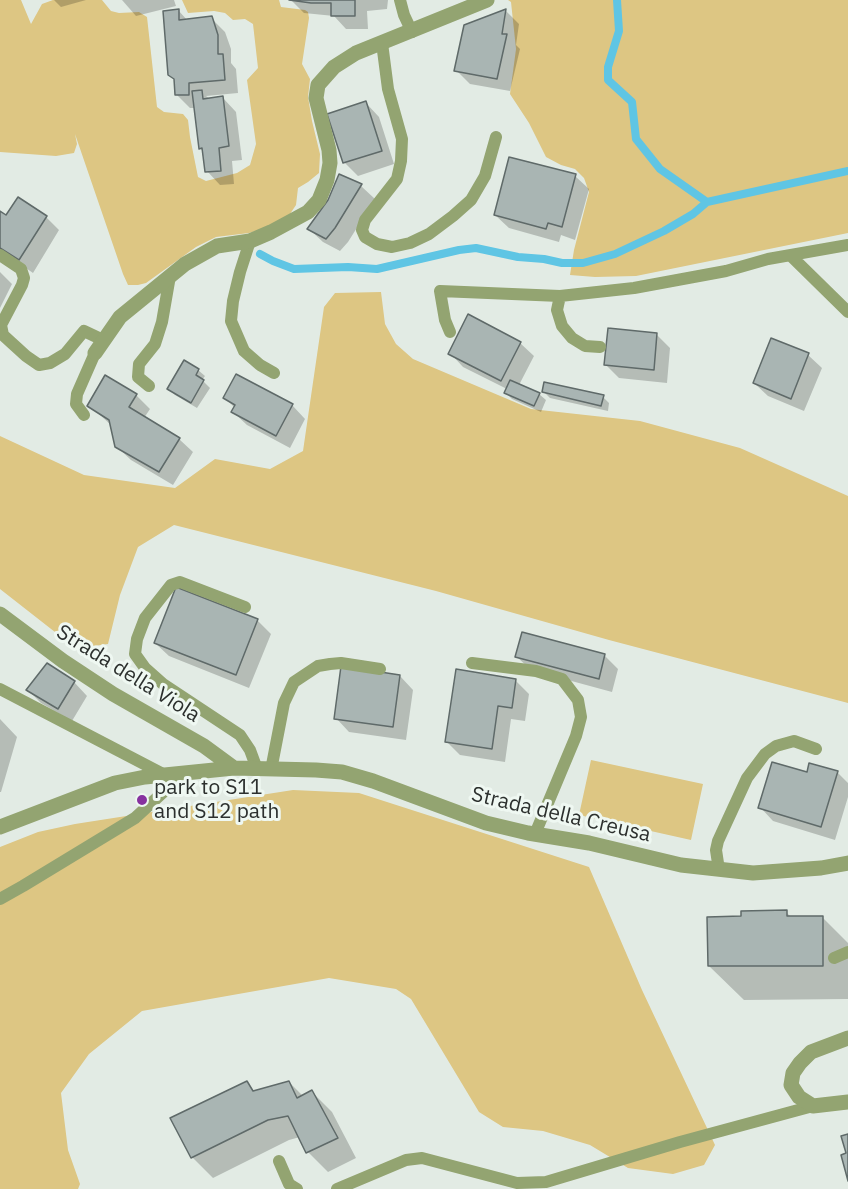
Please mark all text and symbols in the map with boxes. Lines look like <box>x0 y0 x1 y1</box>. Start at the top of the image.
street label: Strada della Viola <box>51 620 205 728</box>
place label: park to S11 and S12 path <box>154 775 279 825</box>
street label: Strada della Creusa <box>469 782 653 848</box>
marker: park to S11 and S12 path <box>135 793 149 807</box>

